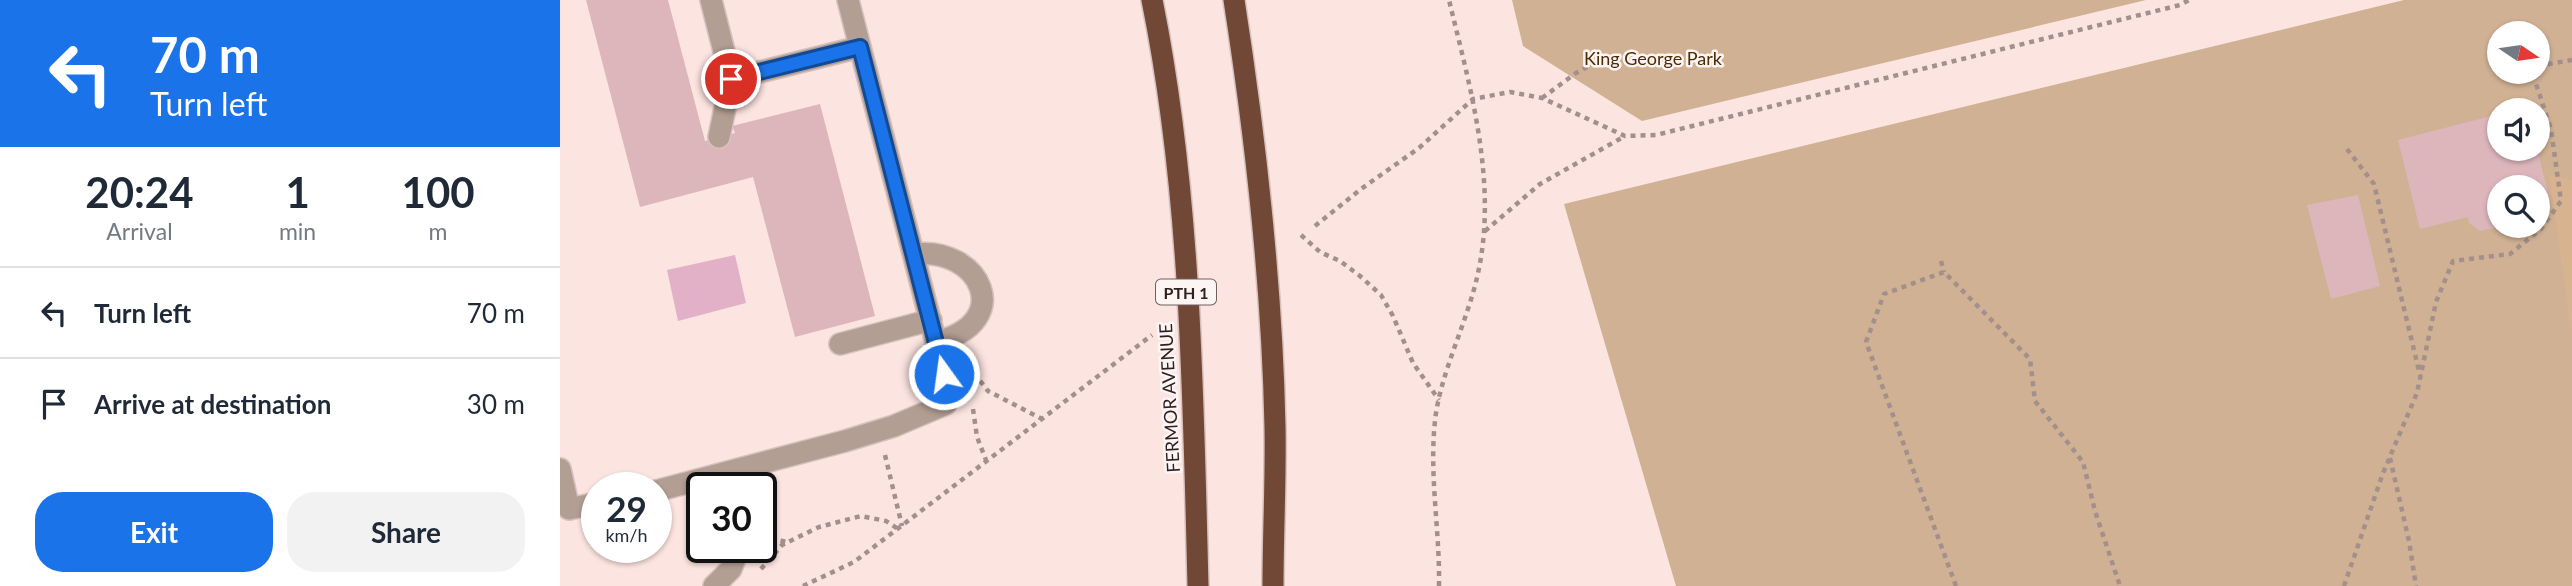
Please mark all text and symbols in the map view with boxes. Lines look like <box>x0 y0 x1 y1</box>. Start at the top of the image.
north arrow <box>2487 21 2550 84</box>
map controls <box>2487 21 2550 238</box>
text: 70 m <box>150 25 260 83</box>
icon: left <box>35 28 126 119</box>
park label: King George Park <box>1584 47 1723 69</box>
pin <box>701 49 761 109</box>
icon: arrive <box>712 60 750 98</box>
text: Turn left <box>150 84 267 123</box>
button: sound <box>2487 98 2550 161</box>
text: 20:24 <box>85 167 194 217</box>
text: 1 <box>285 167 310 217</box>
text: 100 <box>402 167 475 217</box>
button: search <box>2487 175 2550 238</box>
text: Arrival <box>106 217 173 245</box>
text: min <box>279 217 316 245</box>
text: m <box>429 217 448 245</box>
road number: PTH 1 <box>1156 280 1216 304</box>
icon: left <box>35 294 73 332</box>
text: Turn left <box>94 297 191 329</box>
text: 70 m <box>467 297 525 329</box>
street label: FERMOR AVENUE <box>1154 323 1184 473</box>
position arrow <box>907 337 981 411</box>
icon: arrive <box>35 385 73 423</box>
text: Arrive at destination <box>94 388 331 420</box>
text: 30 m <box>467 388 525 420</box>
speed limit sign: 30 <box>686 472 777 563</box>
text: 29 <box>606 487 647 529</box>
button: Exit <box>35 492 273 572</box>
button: Share <box>287 492 525 572</box>
text: km/h <box>605 524 648 546</box>

